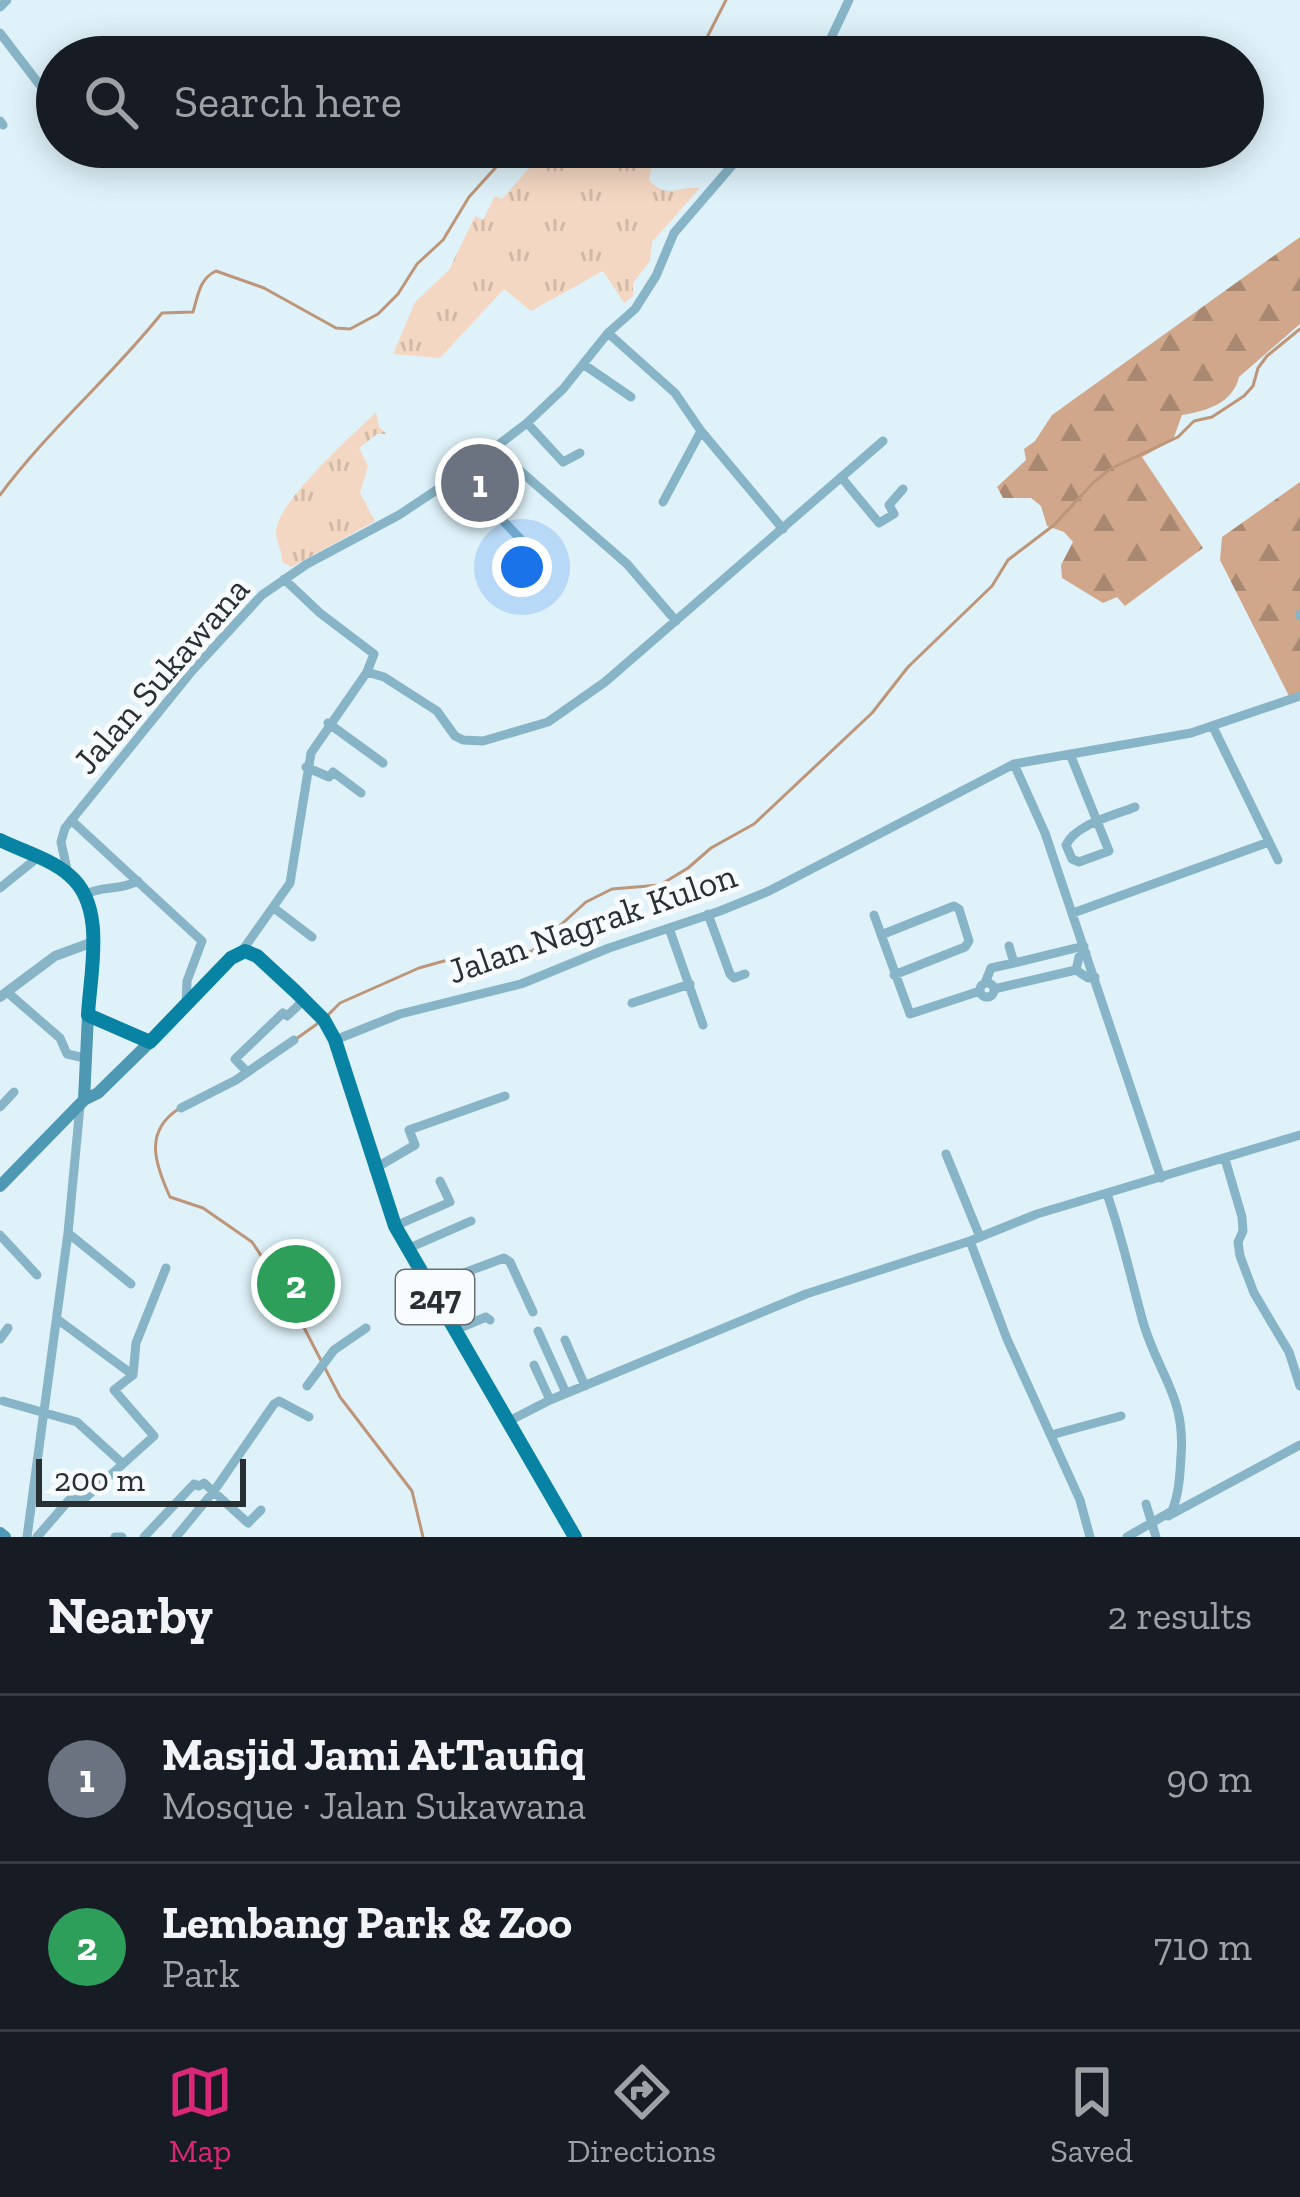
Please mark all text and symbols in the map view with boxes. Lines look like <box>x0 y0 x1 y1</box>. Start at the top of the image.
search box <box>36 36 1264 168</box>
icon: search <box>78 69 144 135</box>
text: Search here <box>174 75 402 129</box>
pin: 1 <box>441 438 519 528</box>
your location <box>492 537 552 597</box>
street label: Jalan Sukawana <box>64 568 258 782</box>
street label: Jalan Nagrak Kulon <box>442 853 742 993</box>
pin: 2 <box>257 1239 335 1329</box>
road number: 247 <box>396 1270 474 1324</box>
scale bar <box>36 1453 246 1506</box>
text: 200 m <box>54 1460 145 1499</box>
text: Nearby <box>48 1585 213 1646</box>
text: 2 results <box>1107 1592 1252 1639</box>
text: Masjid Jami AtTaufiq <box>162 1728 585 1782</box>
text: 1 <box>79 1755 95 1802</box>
text: 90 m <box>1166 1755 1252 1802</box>
text: Mosque · Jalan Sukawana <box>162 1782 586 1829</box>
text: Lembang Park & Zoo <box>162 1896 572 1950</box>
text: 2 <box>77 1923 97 1970</box>
text: 710 m <box>1154 1923 1252 1970</box>
text: Park <box>162 1950 239 1997</box>
tab: Map <box>167 2059 233 2170</box>
tab: Directions <box>567 2059 716 2170</box>
tab: Saved <box>1050 2059 1133 2170</box>

